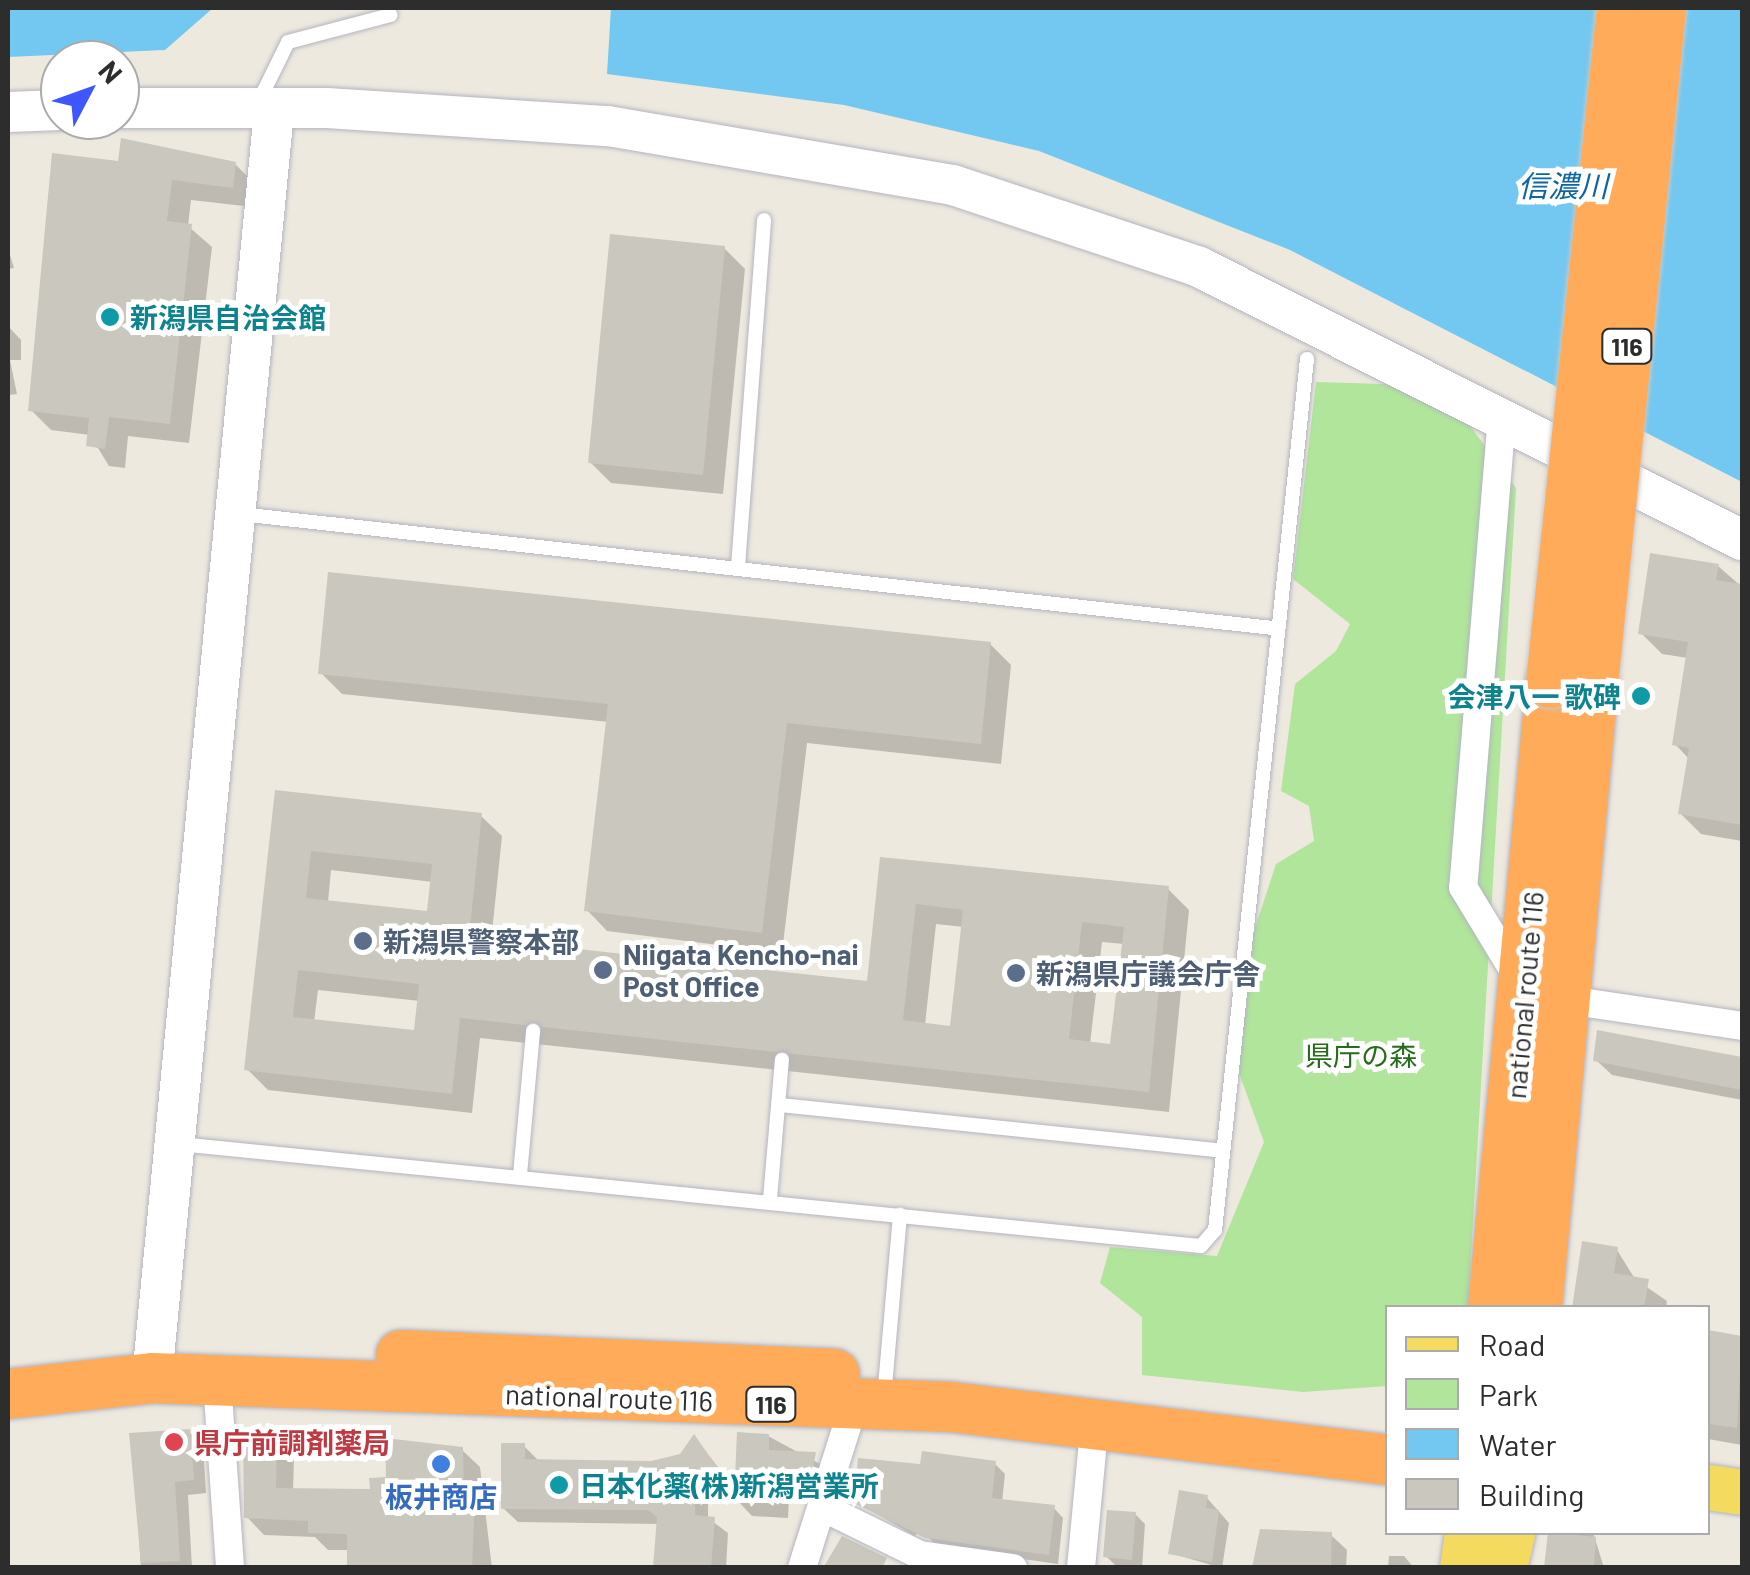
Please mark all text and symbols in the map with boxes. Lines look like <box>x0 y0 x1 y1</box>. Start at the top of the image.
north arrow <box>40 40 140 140</box>
text: N <box>92 53 130 90</box>
water label: 信濃川 <box>1518 167 1608 203</box>
place label: 新潟県自治会館 <box>130 300 326 334</box>
marker: 新潟県自治会館 <box>99 306 121 328</box>
road number: 116 <box>1600 326 1654 366</box>
place label: 会津八一 歌碑 <box>1447 679 1621 713</box>
marker: 会津八一 歌碑 <box>1630 685 1652 707</box>
street label: national route 116 <box>1498 890 1550 1100</box>
place label: 新潟県警察本部 <box>383 924 579 958</box>
marker: 新潟県警察本部 <box>352 930 374 952</box>
place label: Niigata Kencho-nai Post Office <box>623 937 859 1003</box>
place label: 新潟県庁議会庁舎 <box>1036 956 1260 990</box>
marker: Niigata Kencho-nai Post Office <box>592 959 614 981</box>
marker: 新潟県庁議会庁舎 <box>1005 962 1027 984</box>
park label: 県庁の森 <box>1305 1038 1417 1072</box>
legend <box>1385 1305 1710 1535</box>
text: Road <box>1479 1326 1545 1362</box>
text: Park <box>1479 1376 1538 1412</box>
street label: national route 116 <box>504 1377 714 1417</box>
road number: 116 <box>744 1384 798 1424</box>
place label: 県庁前調剤薬局 <box>194 1425 390 1459</box>
text: Water <box>1479 1426 1557 1462</box>
marker: 県庁前調剤薬局 <box>163 1431 185 1453</box>
marker: 板井商店 <box>430 1453 452 1475</box>
place label: 日本化薬(株)新潟営業所 <box>579 1468 878 1502</box>
marker: 日本化薬(株)新潟営業所 <box>548 1474 570 1496</box>
text: Building <box>1479 1476 1584 1512</box>
place label: 板井商店 <box>385 1479 497 1513</box>

